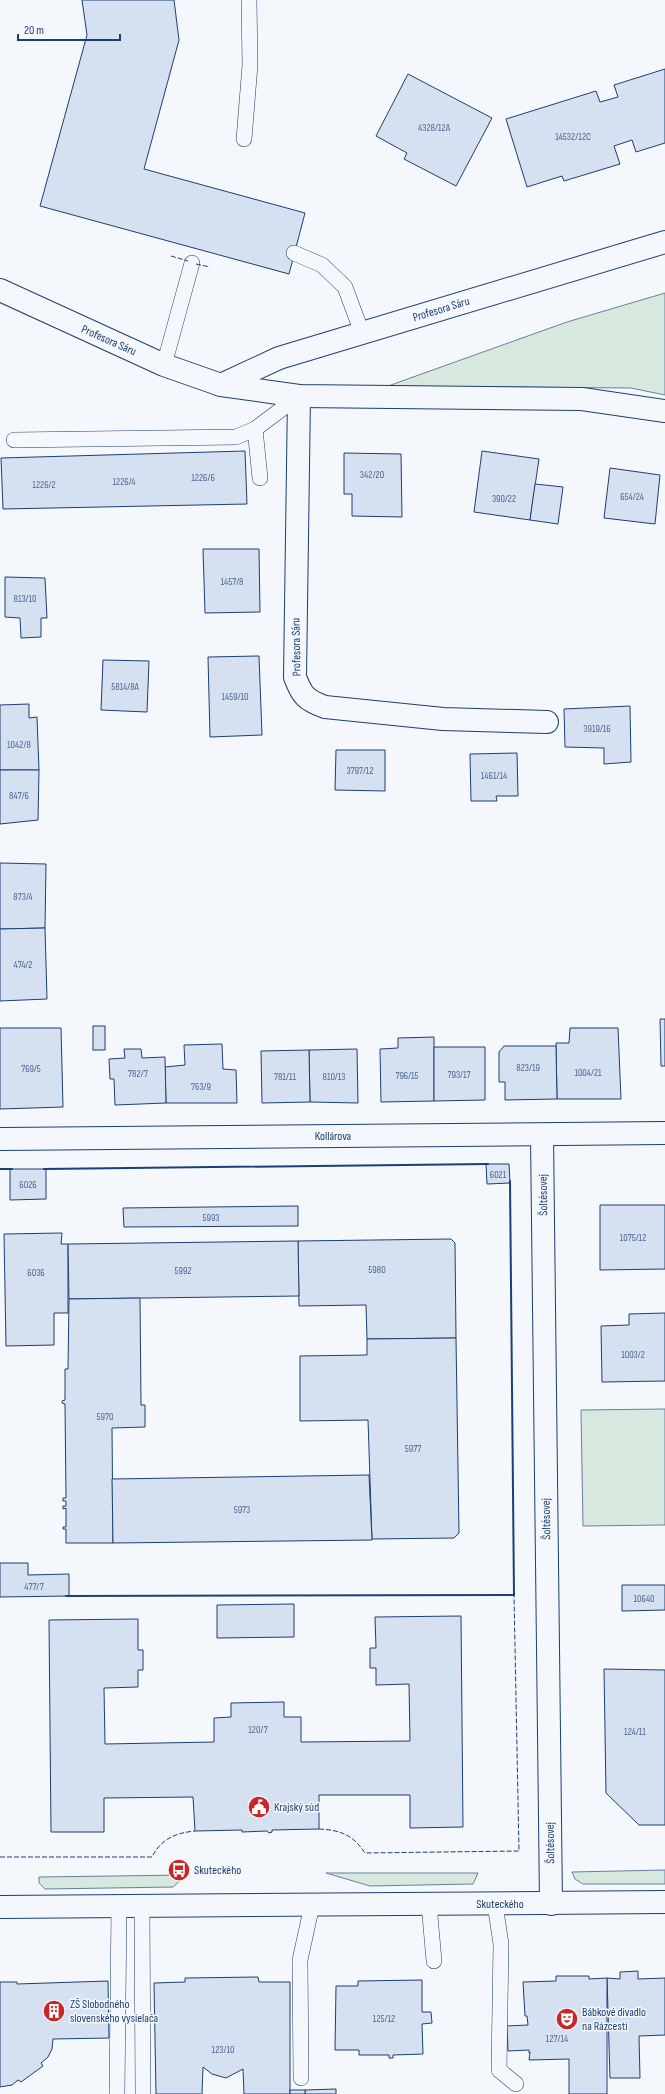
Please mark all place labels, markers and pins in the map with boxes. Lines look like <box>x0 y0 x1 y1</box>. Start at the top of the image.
public building icon: Krajský súd <box>246 1794 272 1820</box>
place label: Krajský súd <box>274 1800 319 1815</box>
bus stop icon: Skuteckého <box>166 1857 192 1883</box>
place label: Skuteckého <box>194 1863 241 1878</box>
place label: ZŠ Slobodného slovenského vysielača <box>70 1997 159 2026</box>
building icon: ZŠ Slobodného slovenského vysielača <box>41 1998 67 2024</box>
place label: Bábkové divadlo na Rázcestí <box>582 2005 646 2034</box>
theatre icon: Bábkové divadlo na Rázcestí <box>554 2006 580 2032</box>

